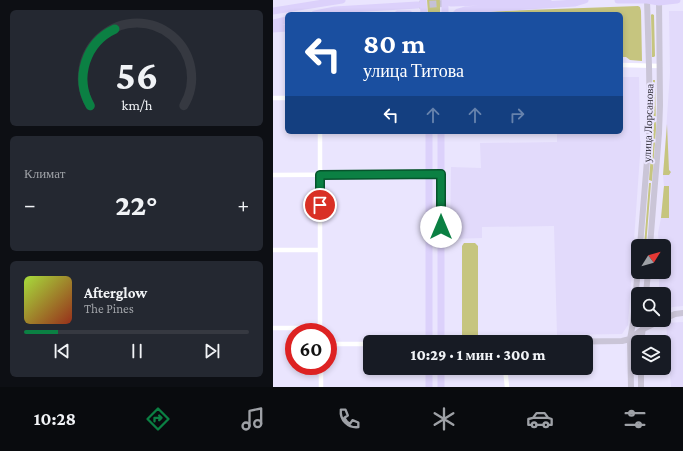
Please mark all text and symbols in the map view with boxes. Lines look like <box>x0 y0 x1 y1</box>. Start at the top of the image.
icon: left <box>297 28 349 80</box>
text: 80 m <box>363 28 425 59</box>
text: 56 <box>115 52 158 98</box>
text: улица Титова <box>363 61 464 81</box>
street label: улица Лорсанова <box>641 83 655 163</box>
text: km/h <box>121 96 152 112</box>
icon: left <box>380 104 402 126</box>
icon: ahead <box>422 104 444 126</box>
icon: ahead <box>464 104 486 126</box>
icon: right <box>506 104 528 126</box>
text: Климат <box>24 166 65 181</box>
text: 22° <box>115 188 158 221</box>
pin <box>303 188 337 222</box>
text: − <box>24 192 36 217</box>
text: + <box>237 192 249 217</box>
icon: arrive <box>309 194 331 216</box>
position arrow <box>420 206 462 248</box>
north arrow <box>631 239 671 279</box>
map controls <box>631 239 671 375</box>
text: Afterglow <box>84 285 147 301</box>
button: search <box>631 287 671 327</box>
text: The Pines <box>84 301 134 316</box>
speed limit sign: 60 <box>285 323 337 375</box>
button: layers <box>631 335 671 375</box>
icon: previous <box>51 340 73 362</box>
icon: pause <box>126 340 148 362</box>
icon: next <box>201 340 223 362</box>
text: 10:29 · 1 мин · 300 m <box>411 347 545 363</box>
icon: directions <box>144 405 172 433</box>
icon: music <box>239 405 267 433</box>
icon: phone <box>335 405 363 433</box>
icon: climate <box>430 405 458 433</box>
icon: car <box>526 405 554 433</box>
icon: filters <box>621 405 649 433</box>
text: 10:28 <box>34 409 76 429</box>

